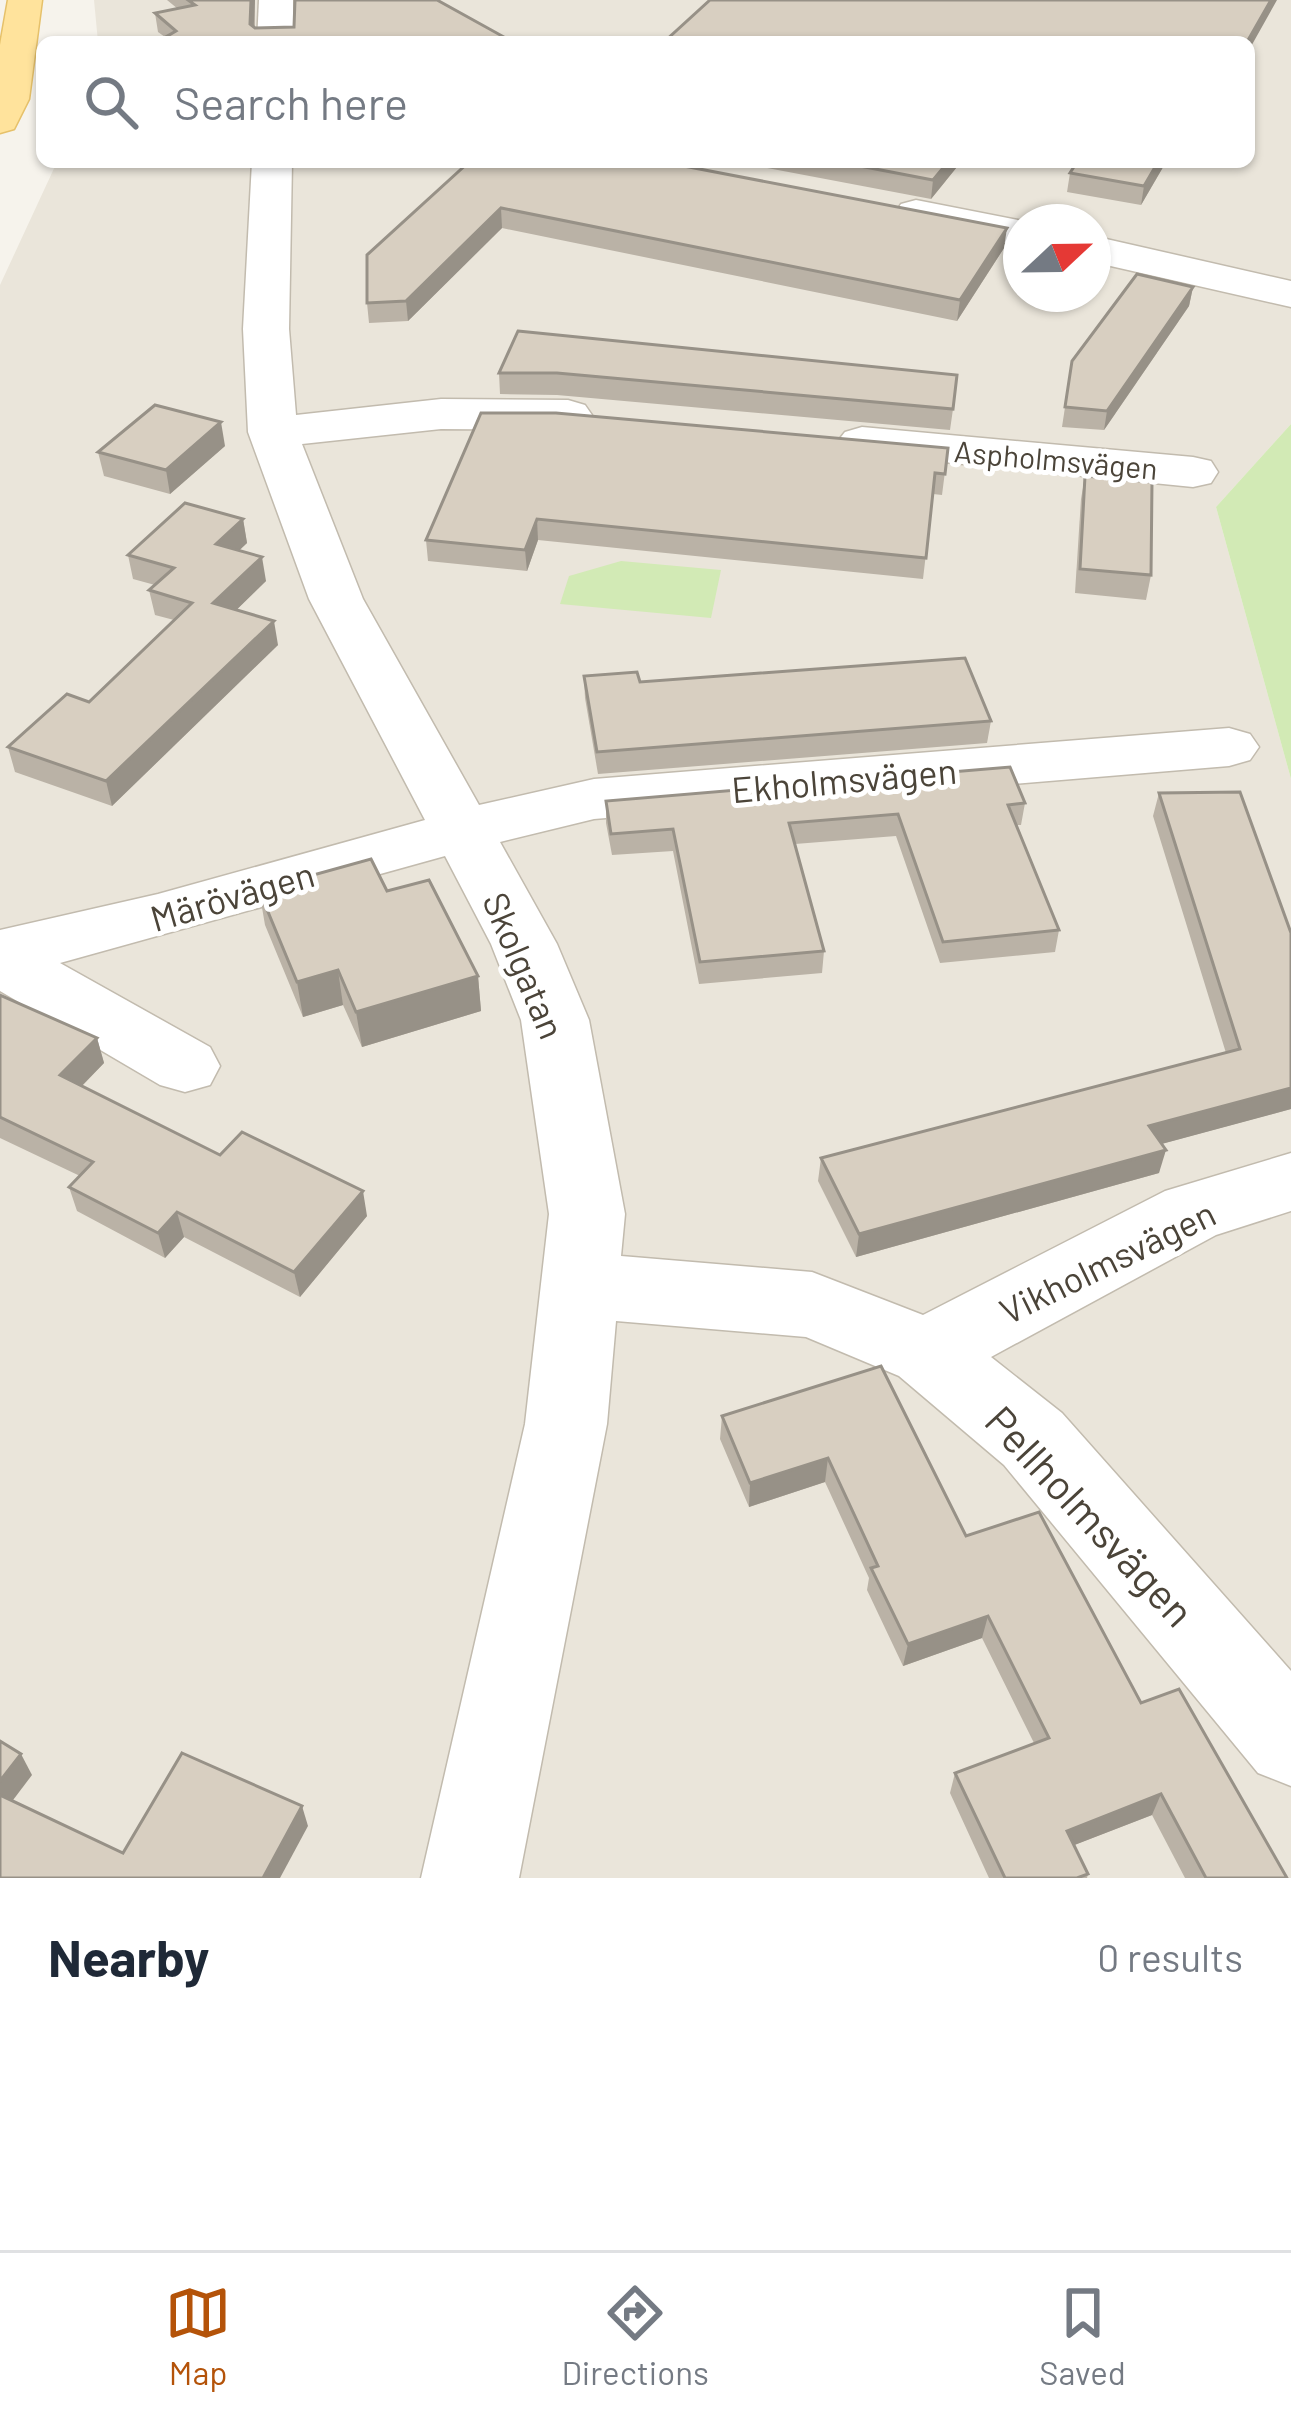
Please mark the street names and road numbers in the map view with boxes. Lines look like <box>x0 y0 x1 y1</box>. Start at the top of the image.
street label: Aspholmsvägen <box>953 432 1159 486</box>
street label: Ekholmsvägen <box>730 748 958 810</box>
street label: Märövägen <box>145 851 319 939</box>
street label: Skolgatan <box>475 885 575 1045</box>
street label: Vikholmsvägen <box>992 1190 1222 1332</box>
street label: Pellholmsvägen <box>976 1395 1206 1636</box>

